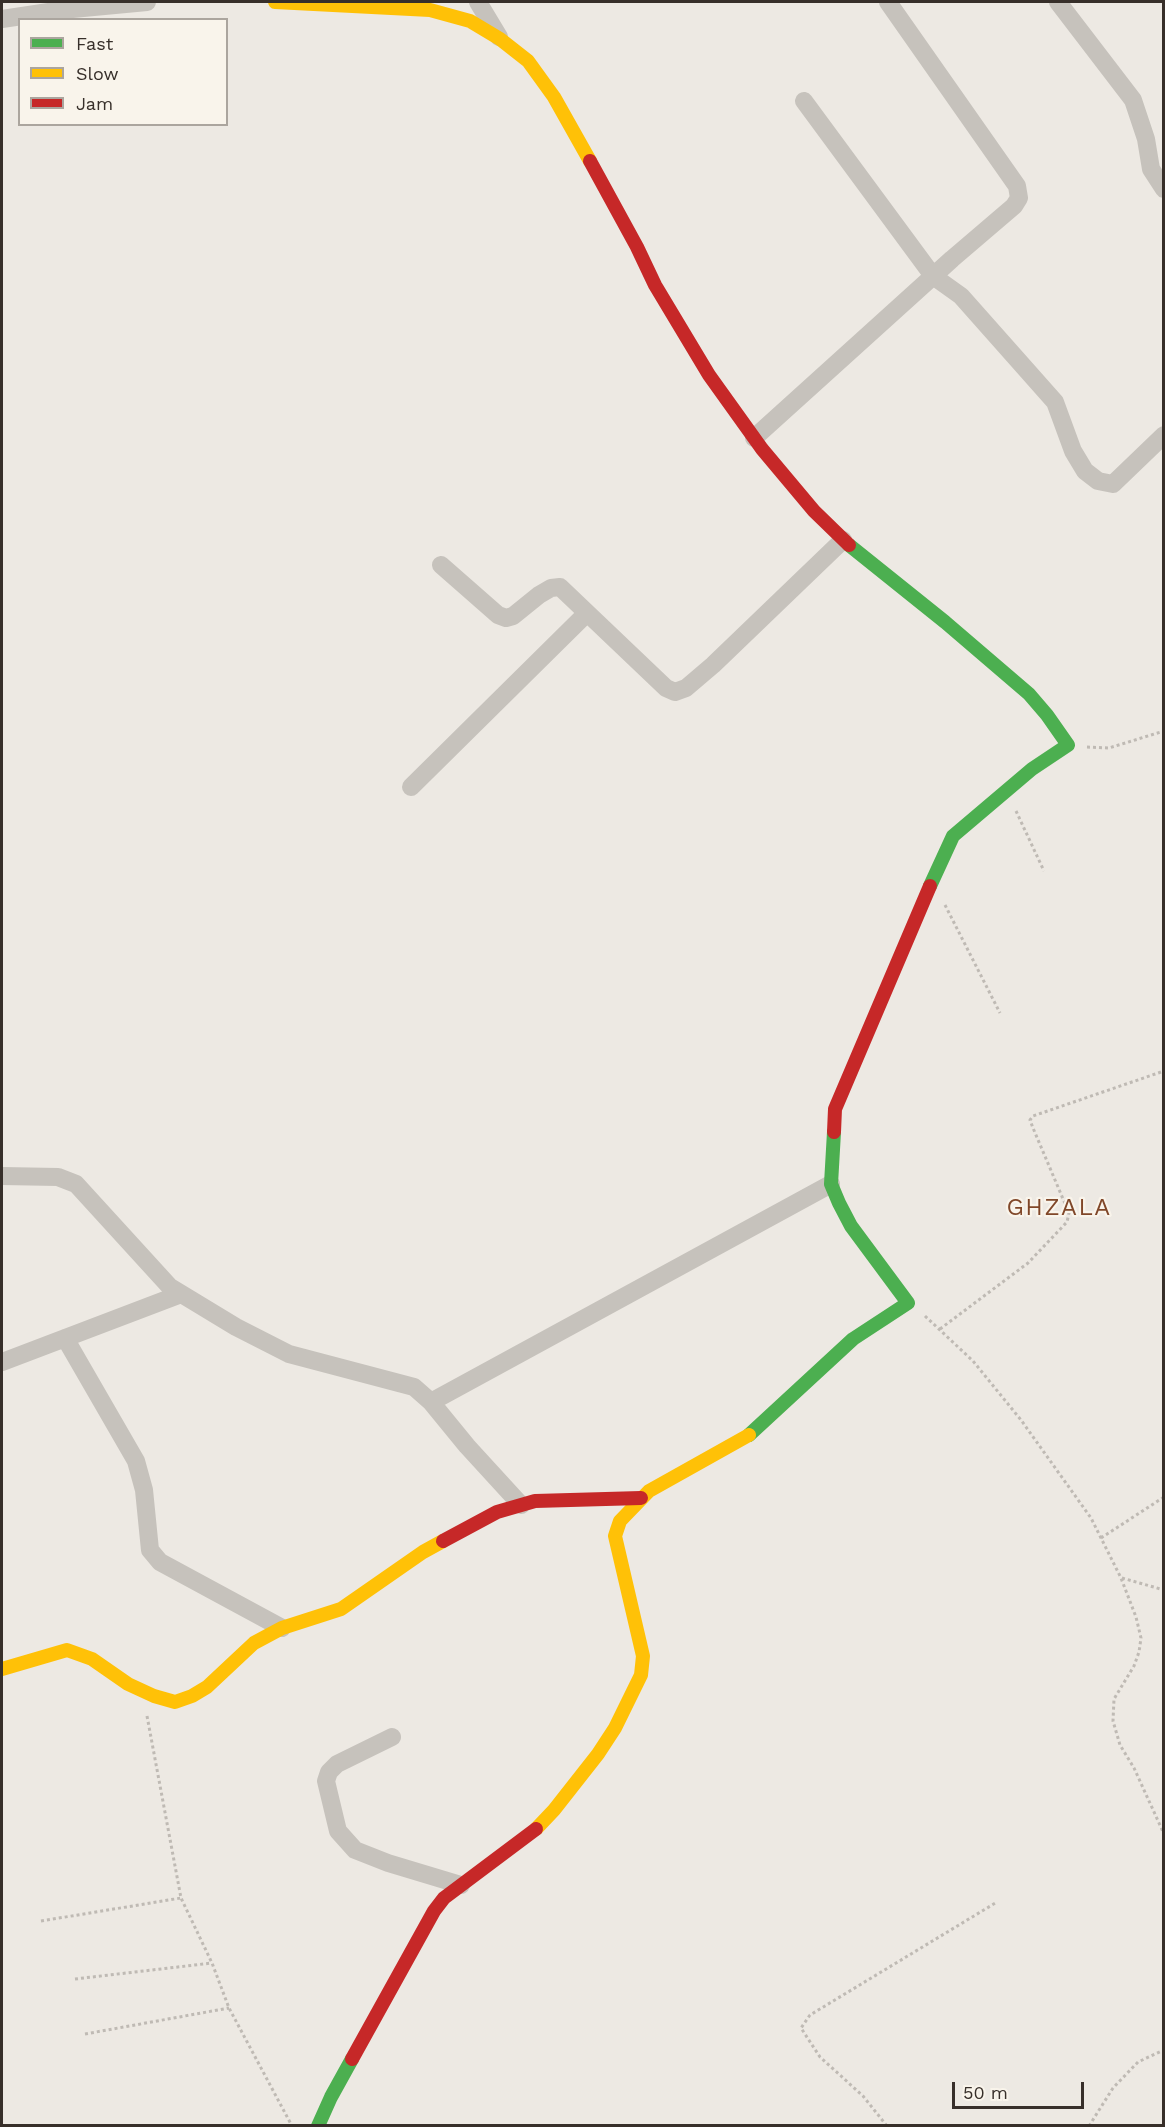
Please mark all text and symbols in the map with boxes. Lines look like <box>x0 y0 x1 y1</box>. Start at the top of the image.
legend <box>18 18 228 126</box>
text: Fast <box>76 33 113 54</box>
text: Slow <box>76 63 119 84</box>
text: Jam <box>76 93 113 114</box>
district label: GHZALA <box>1006 1194 1112 1222</box>
scale bar <box>955 2070 1087 2108</box>
text: 50 m <box>963 2082 1008 2103</box>

